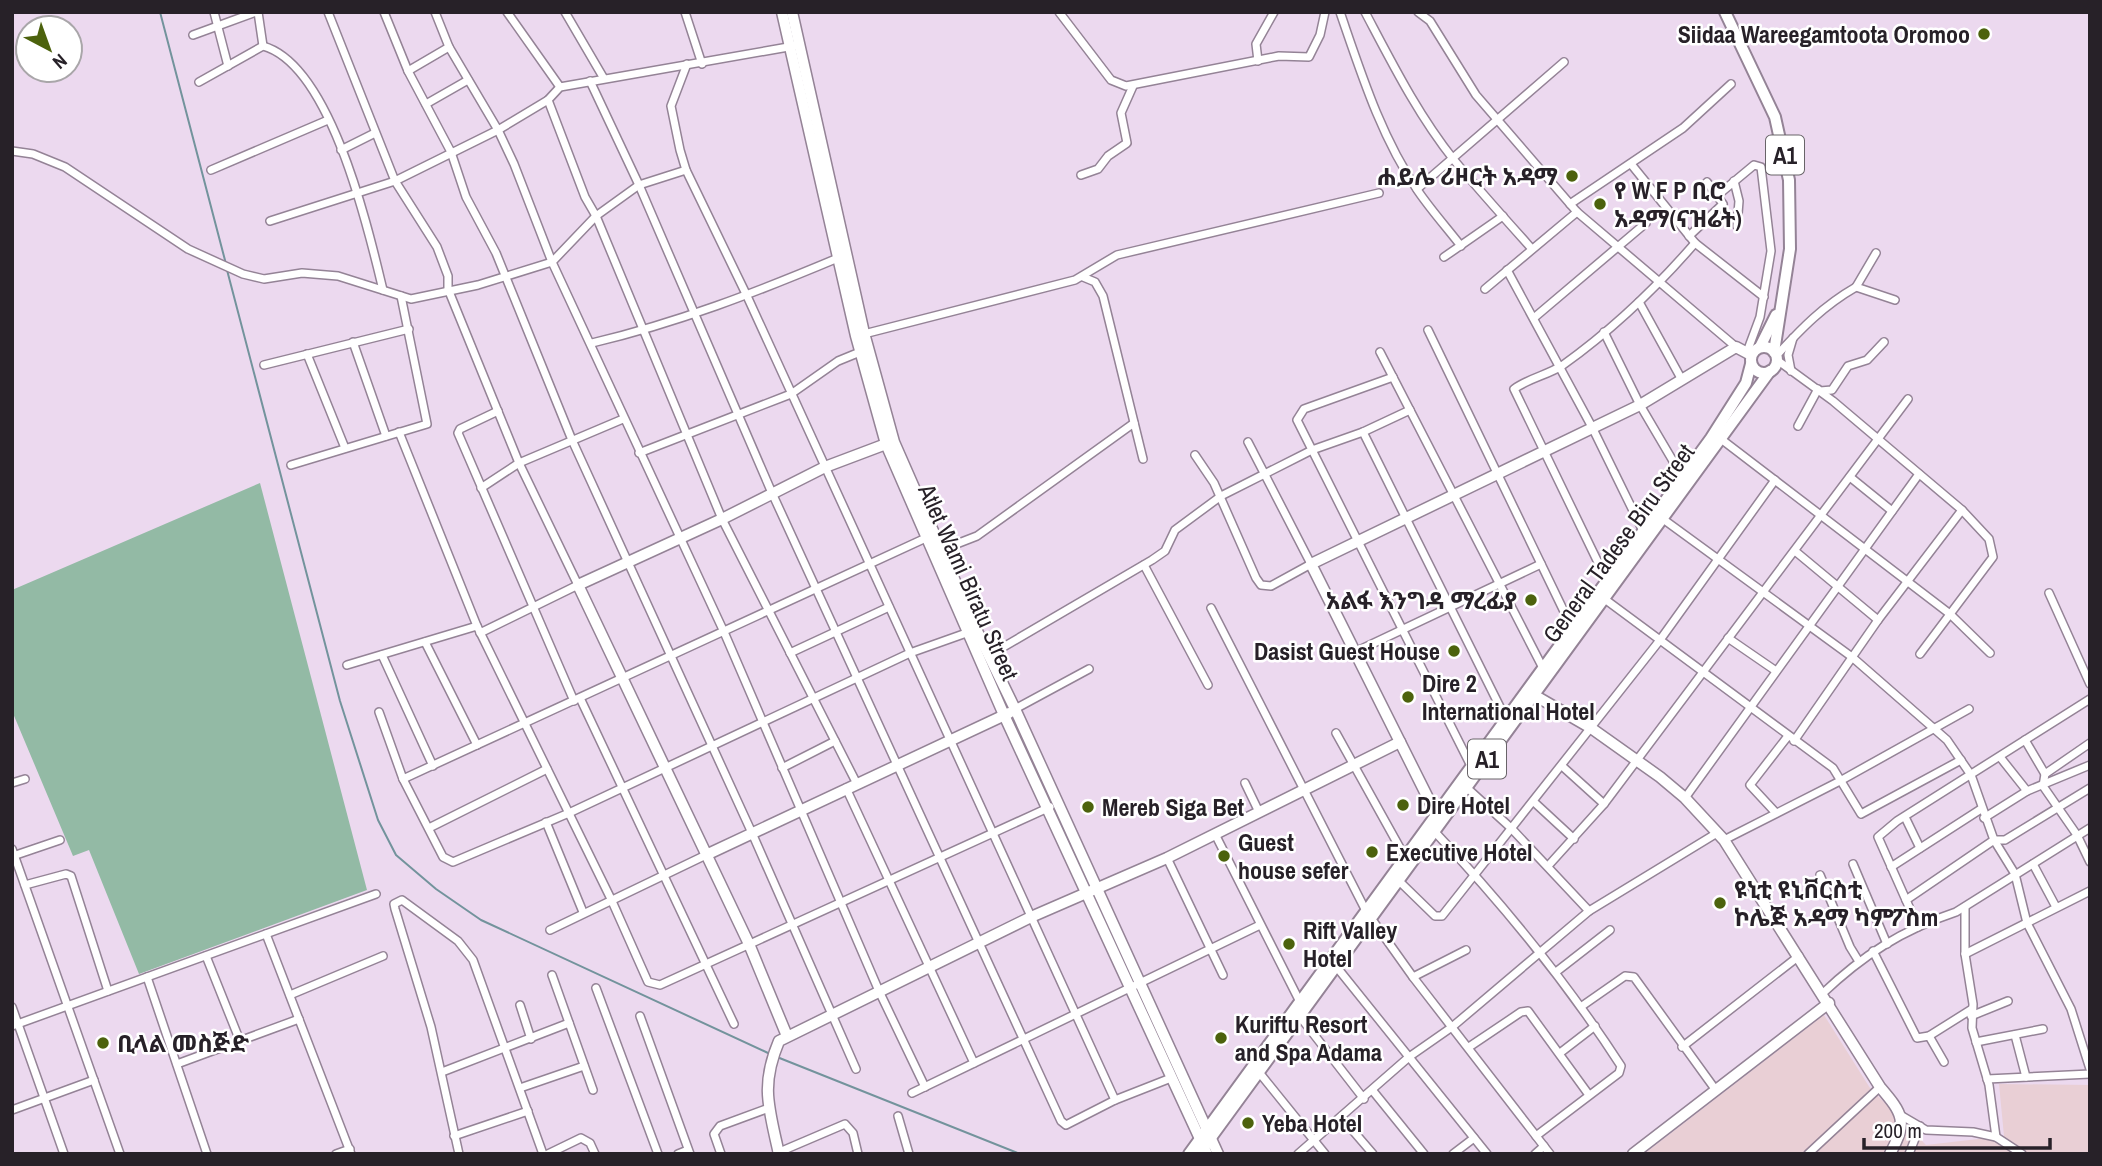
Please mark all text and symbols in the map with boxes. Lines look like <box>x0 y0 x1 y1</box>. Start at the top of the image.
north arrow <box>14 14 84 84</box>
place label: Siidaa Wareegamtoota Oromoo <box>1678 18 1970 50</box>
marker: Siidaa Wareegamtoota Oromoo <box>1976 26 1992 42</box>
text: N <box>47 48 73 75</box>
road number: A1 <box>1766 136 1804 174</box>
place label: ሐይሌ ሪዞርት አዳማ <box>1377 160 1558 192</box>
marker: ሐይሌ ሪዞርት አዳማ <box>1564 168 1580 184</box>
place label: የ W F P ቢሮ አዳማ(ናዝሬት) <box>1614 174 1742 234</box>
marker: የ W F P ቢሮ አዳማ(ናዝሬት) <box>1592 196 1608 212</box>
street label: General Tadese Biru Street <box>1535 437 1701 649</box>
street label: Atlet Wami Biratu Street <box>911 478 1027 686</box>
place label: አልፋ እንግዳ ማረፊያ <box>1326 584 1517 616</box>
marker: አልፋ እንግዳ ማረፊያ <box>1523 592 1539 608</box>
place label: Dasist Guest House <box>1254 635 1440 667</box>
marker: Dasist Guest House <box>1446 643 1462 659</box>
place label: Dire 2 International Hotel <box>1422 667 1595 727</box>
marker: Dire 2 International Hotel <box>1400 689 1416 705</box>
road number: A1 <box>1468 740 1506 778</box>
place label: Dire Hotel <box>1417 789 1510 821</box>
place label: Mereb Siga Bet <box>1102 791 1245 823</box>
marker: Dire Hotel <box>1395 797 1411 813</box>
marker: Mereb Siga Bet <box>1080 799 1096 815</box>
place label: Guest house sefer <box>1238 826 1349 886</box>
place label: Executive Hotel <box>1386 836 1533 868</box>
marker: Executive Hotel <box>1364 844 1380 860</box>
marker: Guest house sefer <box>1216 848 1232 864</box>
place label: ዩኒቲ ዩኒቨርስቲ ኮሌጅ አዳማ ካምፖስm <box>1734 873 1938 933</box>
marker: ዩኒቲ ዩኒቨርስቲ ኮሌጅ አዳማ ካምፖስm <box>1712 895 1728 911</box>
place label: Rift Valley Hotel <box>1303 914 1397 974</box>
marker: Rift Valley Hotel <box>1281 936 1297 952</box>
place label: Kuriftu Resort and Spa Adama <box>1235 1008 1382 1068</box>
place label: ቢላል መስጅድ <box>117 1027 250 1059</box>
marker: Kuriftu Resort and Spa Adama <box>1213 1030 1229 1046</box>
marker: ቢላል መስጅድ <box>95 1035 111 1051</box>
scale bar <box>1864 1106 2050 1150</box>
place label: Yeba Hotel <box>1262 1107 1362 1139</box>
marker: Yeba Hotel <box>1240 1115 1256 1131</box>
text: 200 m <box>1874 1116 1922 1145</box>

